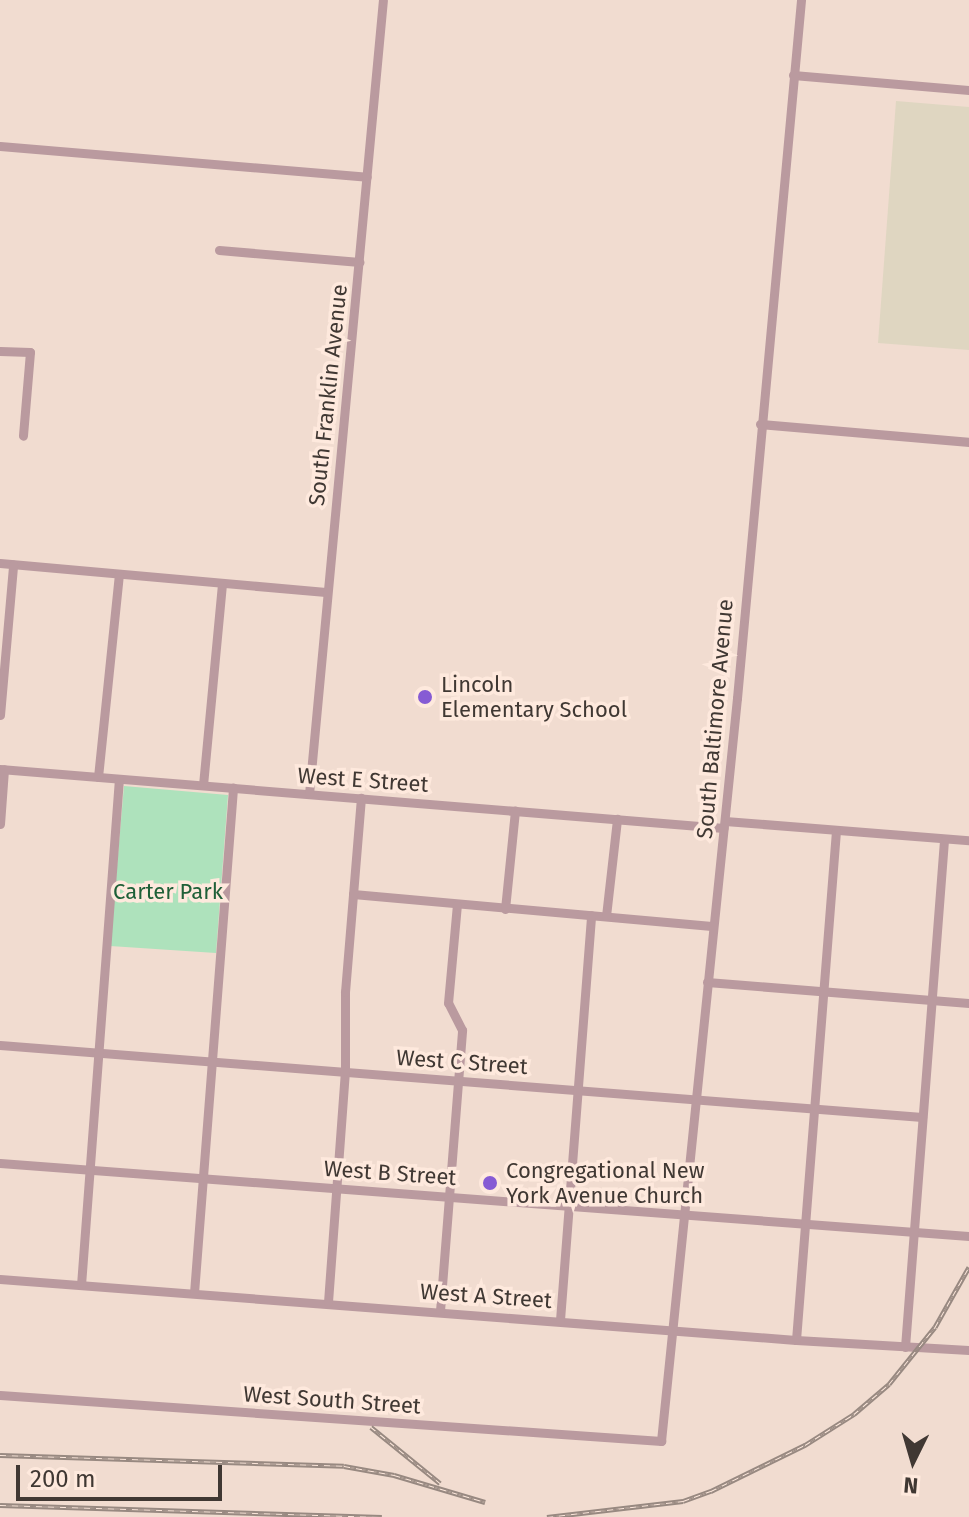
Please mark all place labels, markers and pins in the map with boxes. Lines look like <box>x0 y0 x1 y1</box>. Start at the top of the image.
place label: Lincoln Elementary School <box>441 671 627 722</box>
marker: Lincoln Elementary School <box>416 688 434 706</box>
place label: Congregational New York Avenue Church <box>506 1157 705 1208</box>
marker: Congregational New York Avenue Church <box>481 1174 499 1192</box>

